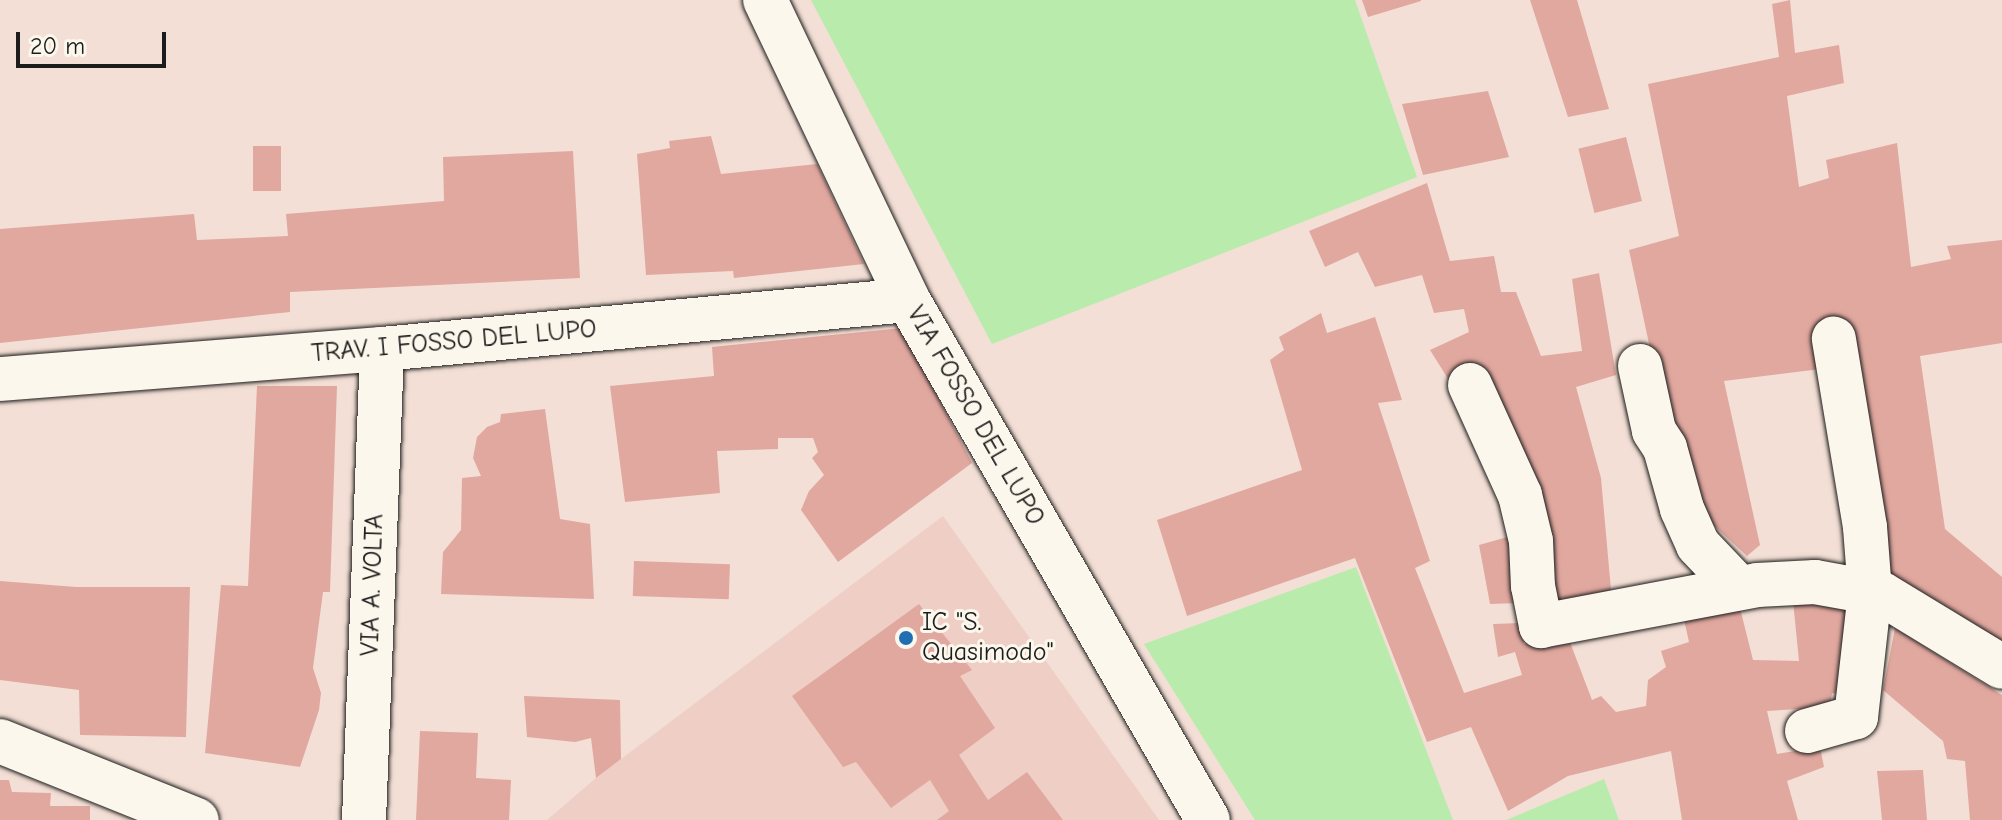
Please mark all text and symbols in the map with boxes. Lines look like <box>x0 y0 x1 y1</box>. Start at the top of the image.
scale bar <box>20 16 170 66</box>
text: 20 m <box>30 32 85 60</box>
street label: VIA FOSSO DEL LUPO <box>899 301 1051 531</box>
street label: TRAV. I FOSSO DEL LUPO <box>310 314 598 370</box>
street label: VIA A. VOLTA <box>355 513 391 657</box>
place label: IC "S. Quasimodo" <box>922 607 1054 668</box>
marker: IC "S. Quasimodo" <box>897 629 915 647</box>

